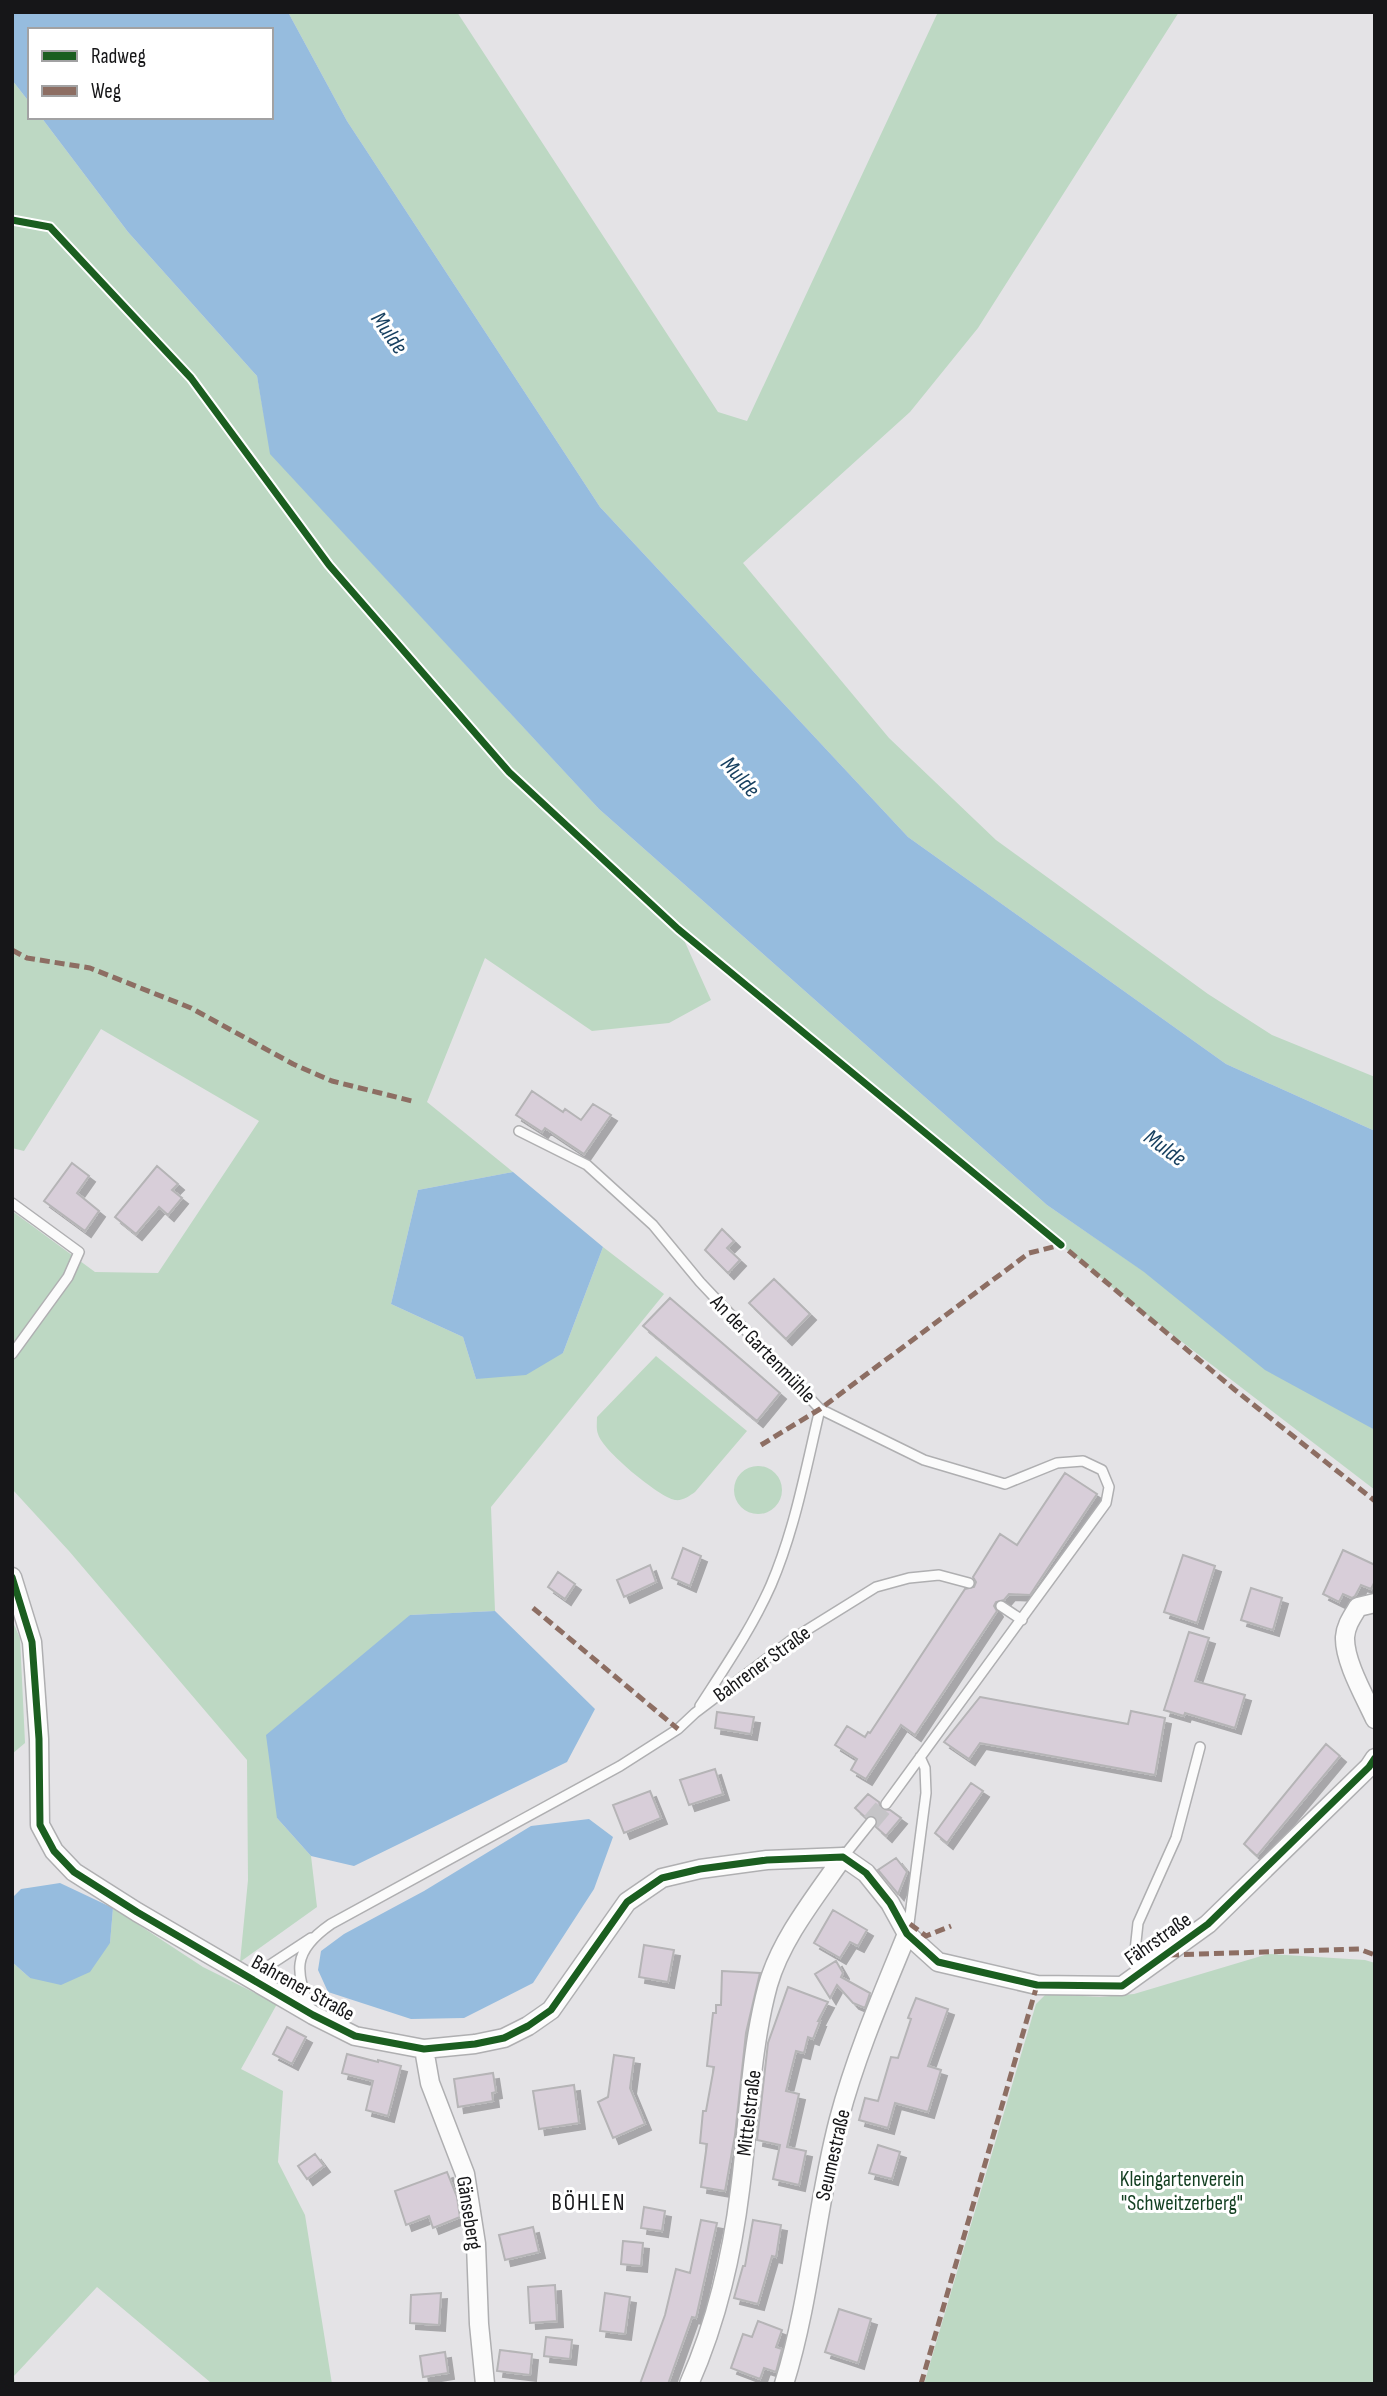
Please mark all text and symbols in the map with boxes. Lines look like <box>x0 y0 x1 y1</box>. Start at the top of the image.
legend <box>28 28 273 119</box>
text: Radweg <box>91 44 146 69</box>
text: Weg <box>91 79 121 104</box>
water label: Mulde <box>365 306 413 360</box>
water label: Mulde <box>714 751 766 803</box>
water label: Mulde <box>1138 1123 1192 1173</box>
street label: An der Gartenmühle <box>705 1289 821 1408</box>
street label: Bahrener Straße <box>709 1620 815 1708</box>
street label: Fährstraße <box>1120 1907 1196 1971</box>
street label: Bahrener Straße <box>247 1949 359 2027</box>
street label: Mittelstraße <box>731 2069 767 2157</box>
street label: Seumestraße <box>810 2107 856 2203</box>
park label: Kleingartenverein "Schweitzerberg" <box>1120 2167 1244 2216</box>
street label: Gänseberg <box>451 2174 487 2252</box>
district label: BÖHLEN <box>552 2189 627 2217</box>

